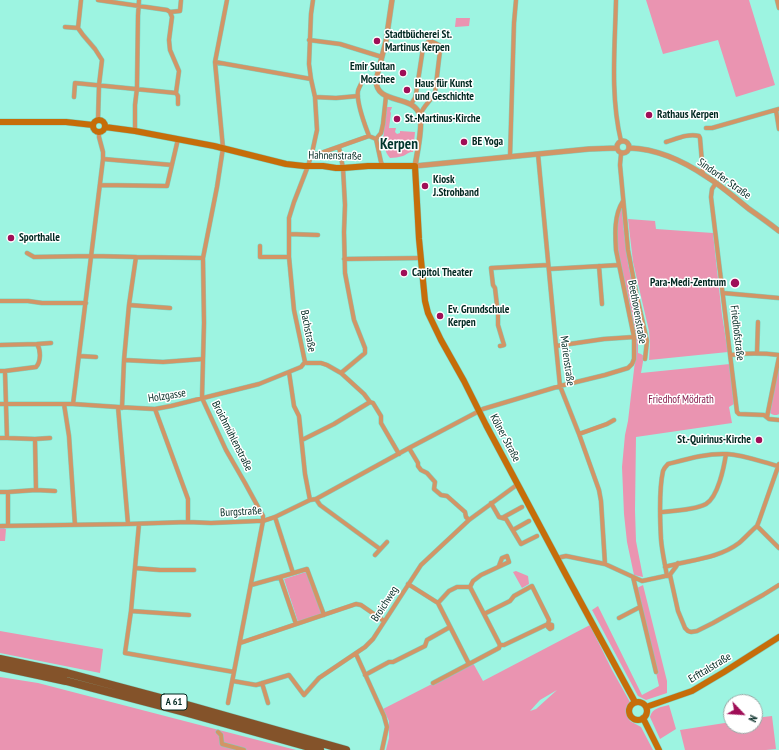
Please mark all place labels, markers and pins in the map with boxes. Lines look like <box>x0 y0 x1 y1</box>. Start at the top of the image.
place label: Stadtbücherei St. Martinus Kerpen <box>385 28 452 54</box>
marker: Stadtbücherei St. Martinus Kerpen <box>372 36 382 46</box>
place label: Emir Sultan Moschee <box>350 60 395 86</box>
marker: Emir Sultan Moschee <box>398 68 408 78</box>
place label: Haus für Kunst und Geschichte <box>415 77 474 103</box>
marker: Haus für Kunst und Geschichte <box>402 85 412 95</box>
place label: Rathaus Kerpen <box>657 108 719 122</box>
marker: Rathaus Kerpen <box>644 110 654 120</box>
place label: St.-Martinus-Kirche <box>405 112 481 126</box>
marker: St.-Martinus-Kirche <box>392 114 402 124</box>
place label: BE Yoga <box>472 135 503 149</box>
marker: BE Yoga <box>459 137 469 147</box>
place label: Kiosk J.Strohband <box>433 173 479 199</box>
marker: Kiosk J.Strohband <box>420 181 430 191</box>
place label: Sporthalle <box>19 231 60 245</box>
marker: Sporthalle <box>6 233 16 243</box>
place label: Capitol Theater <box>412 266 472 280</box>
marker: Capitol Theater <box>399 268 409 278</box>
place label: Para-Medi-Zentrum <box>650 276 726 290</box>
marker: Para-Medi-Zentrum <box>729 277 741 289</box>
place label: Ev. Grundschule Kerpen <box>448 303 509 329</box>
marker: Ev. Grundschule Kerpen <box>435 311 445 321</box>
place label: St.-Quirinus-Kirche <box>677 433 751 447</box>
marker: St.-Quirinus-Kirche <box>754 435 764 445</box>

